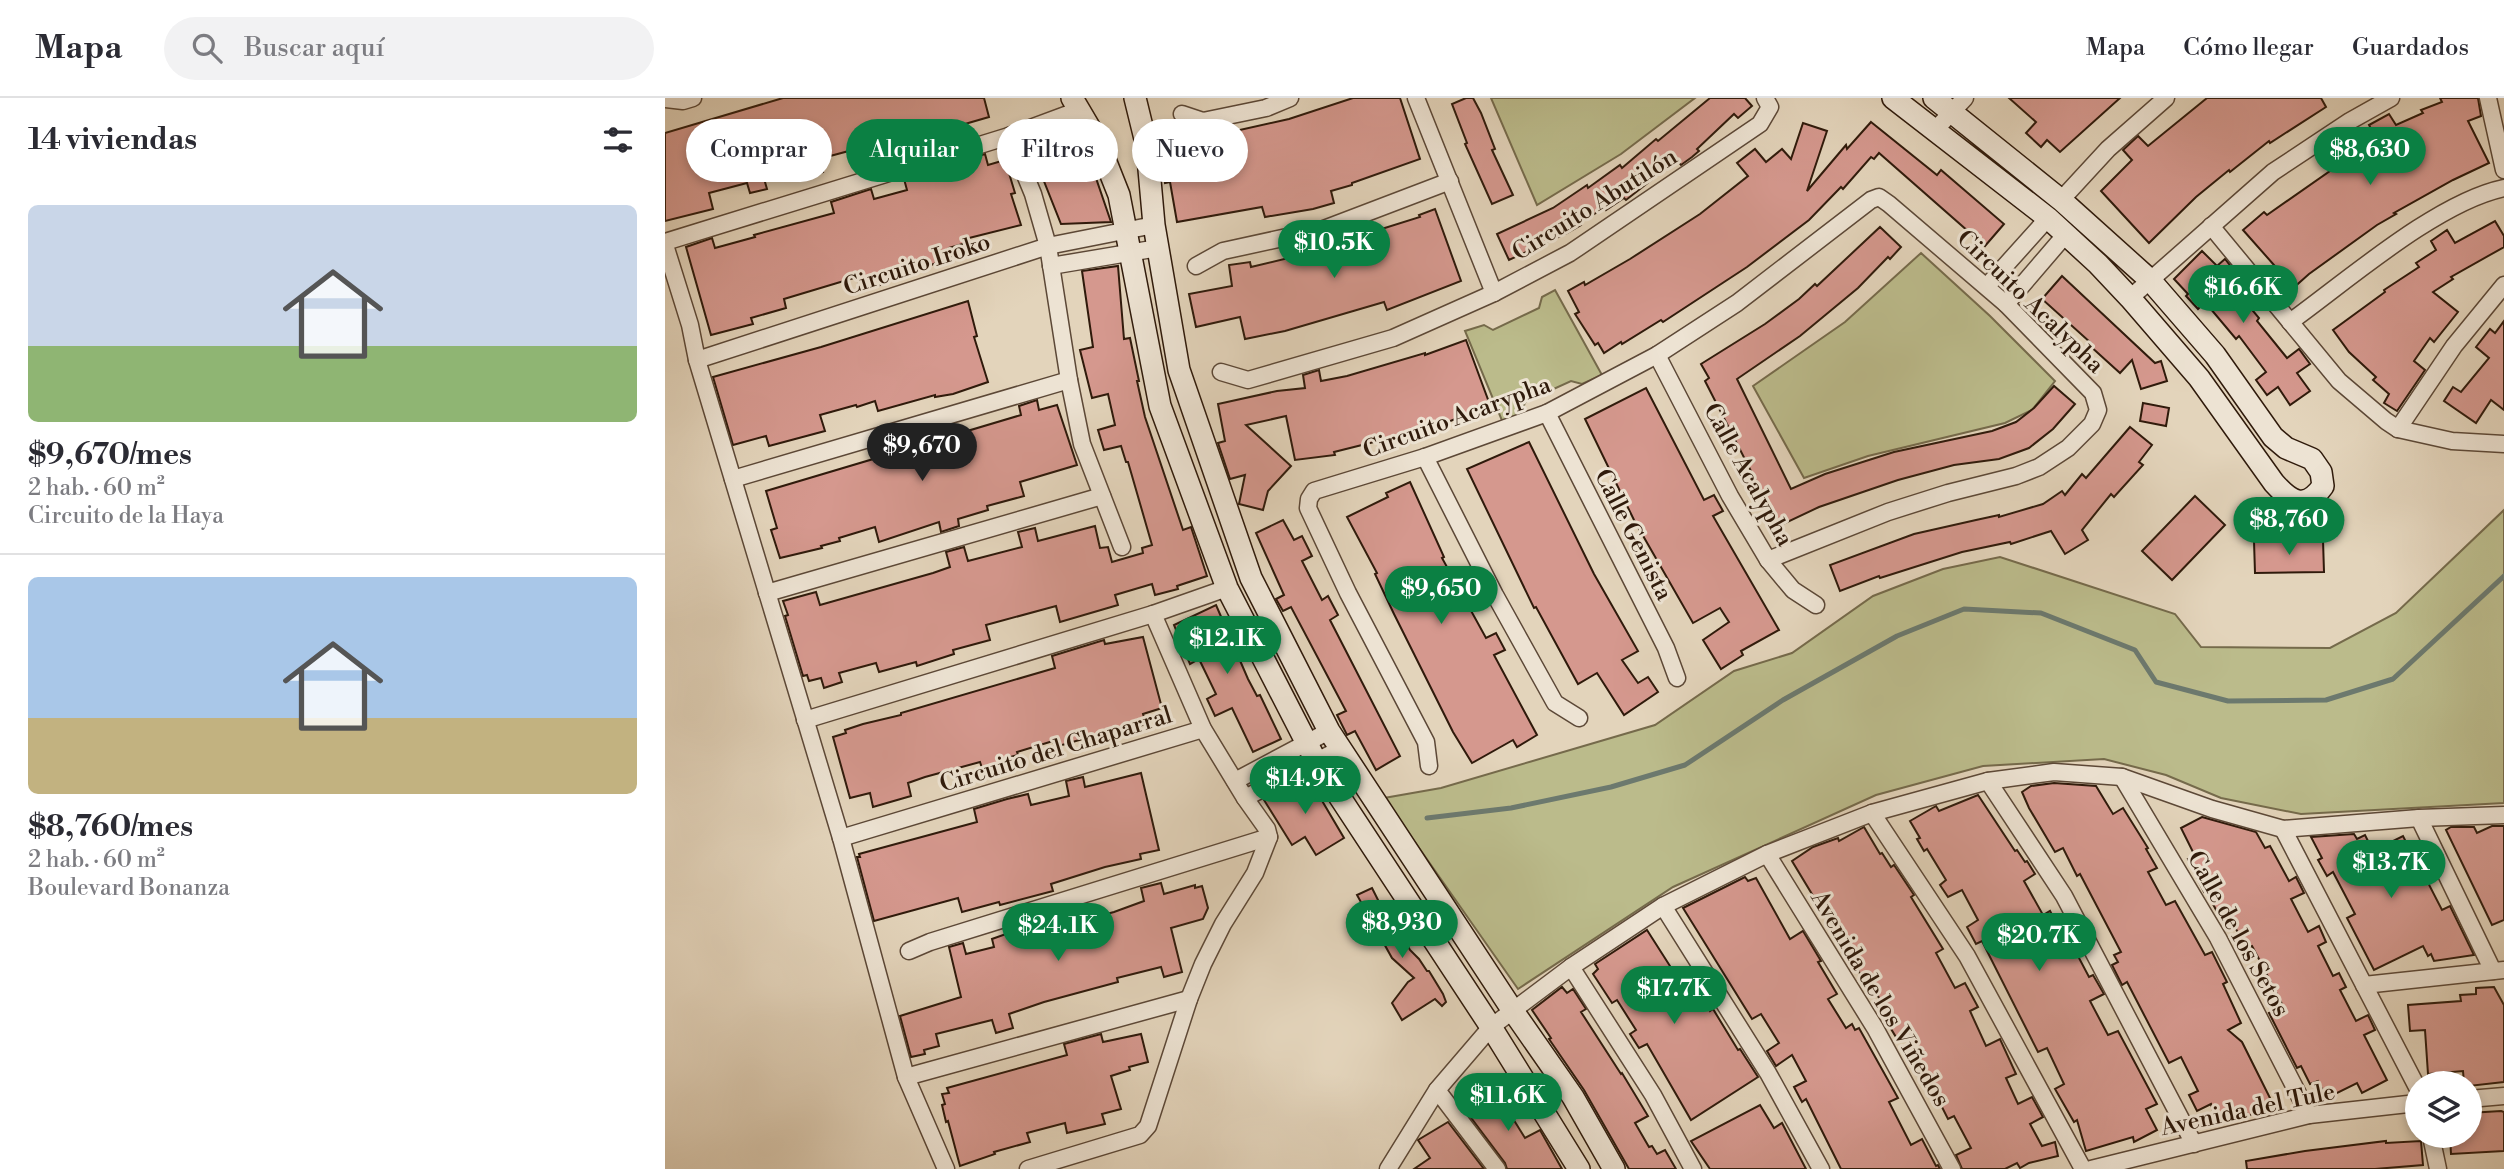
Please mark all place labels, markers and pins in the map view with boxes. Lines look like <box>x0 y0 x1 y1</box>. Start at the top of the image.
pin: $8,630 <box>2313 127 2427 187</box>
pin: $10.5K <box>1277 220 1391 280</box>
pin: $16.6K <box>2186 266 2300 325</box>
pin: $9,670 <box>865 424 979 483</box>
pin: $8,760 <box>2232 498 2346 557</box>
pin: $9,650 <box>1384 566 1498 626</box>
pin: $12.1K <box>1170 616 1284 676</box>
pin: $14.9K <box>1248 756 1362 816</box>
pin: $13.7K <box>2334 840 2448 900</box>
pin: $8,930 <box>1345 900 1459 960</box>
pin: $24.1K <box>1001 904 1115 963</box>
pin: $20.7K <box>1982 914 2096 973</box>
pin: $17.7K <box>1617 967 1731 1026</box>
pin: $11.6K <box>1451 1074 1565 1133</box>

